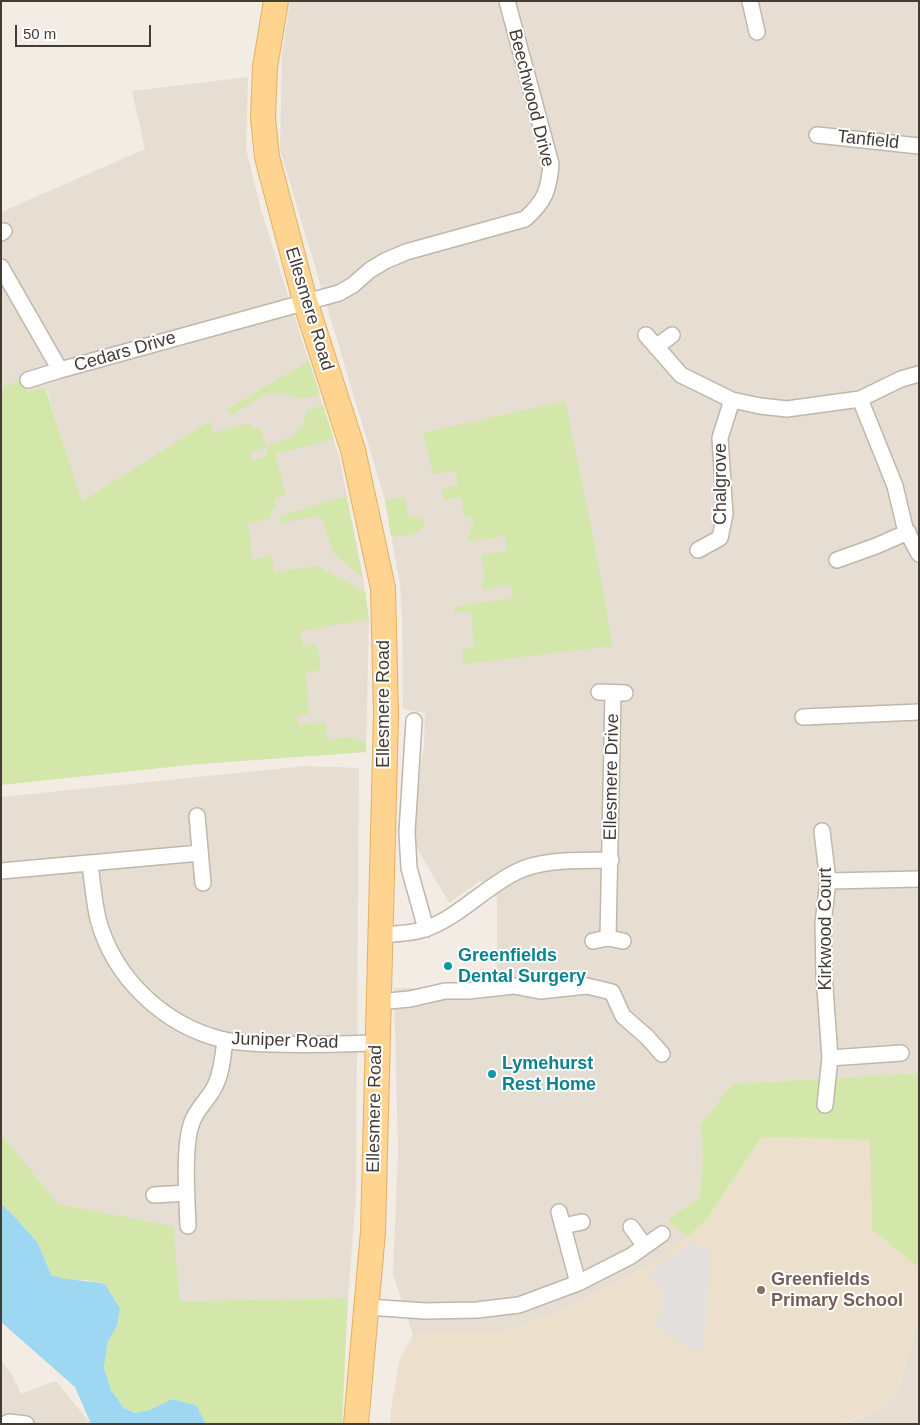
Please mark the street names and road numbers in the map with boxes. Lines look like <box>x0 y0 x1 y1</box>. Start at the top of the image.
street label: Beechwood Drive <box>503 27 559 169</box>
street label: Tanfield <box>836 126 900 154</box>
street label: Ellesmere Road <box>280 245 338 373</box>
street label: Cedars Drive <box>72 327 178 377</box>
street label: Chalgrove <box>710 443 732 525</box>
street label: Ellesmere Road <box>373 640 395 768</box>
street label: Ellesmere Drive <box>600 713 624 841</box>
street label: Kirkwood Court <box>815 867 837 991</box>
street label: Juniper Road <box>231 1028 339 1054</box>
street label: Ellesmere Road <box>363 1045 387 1173</box>

